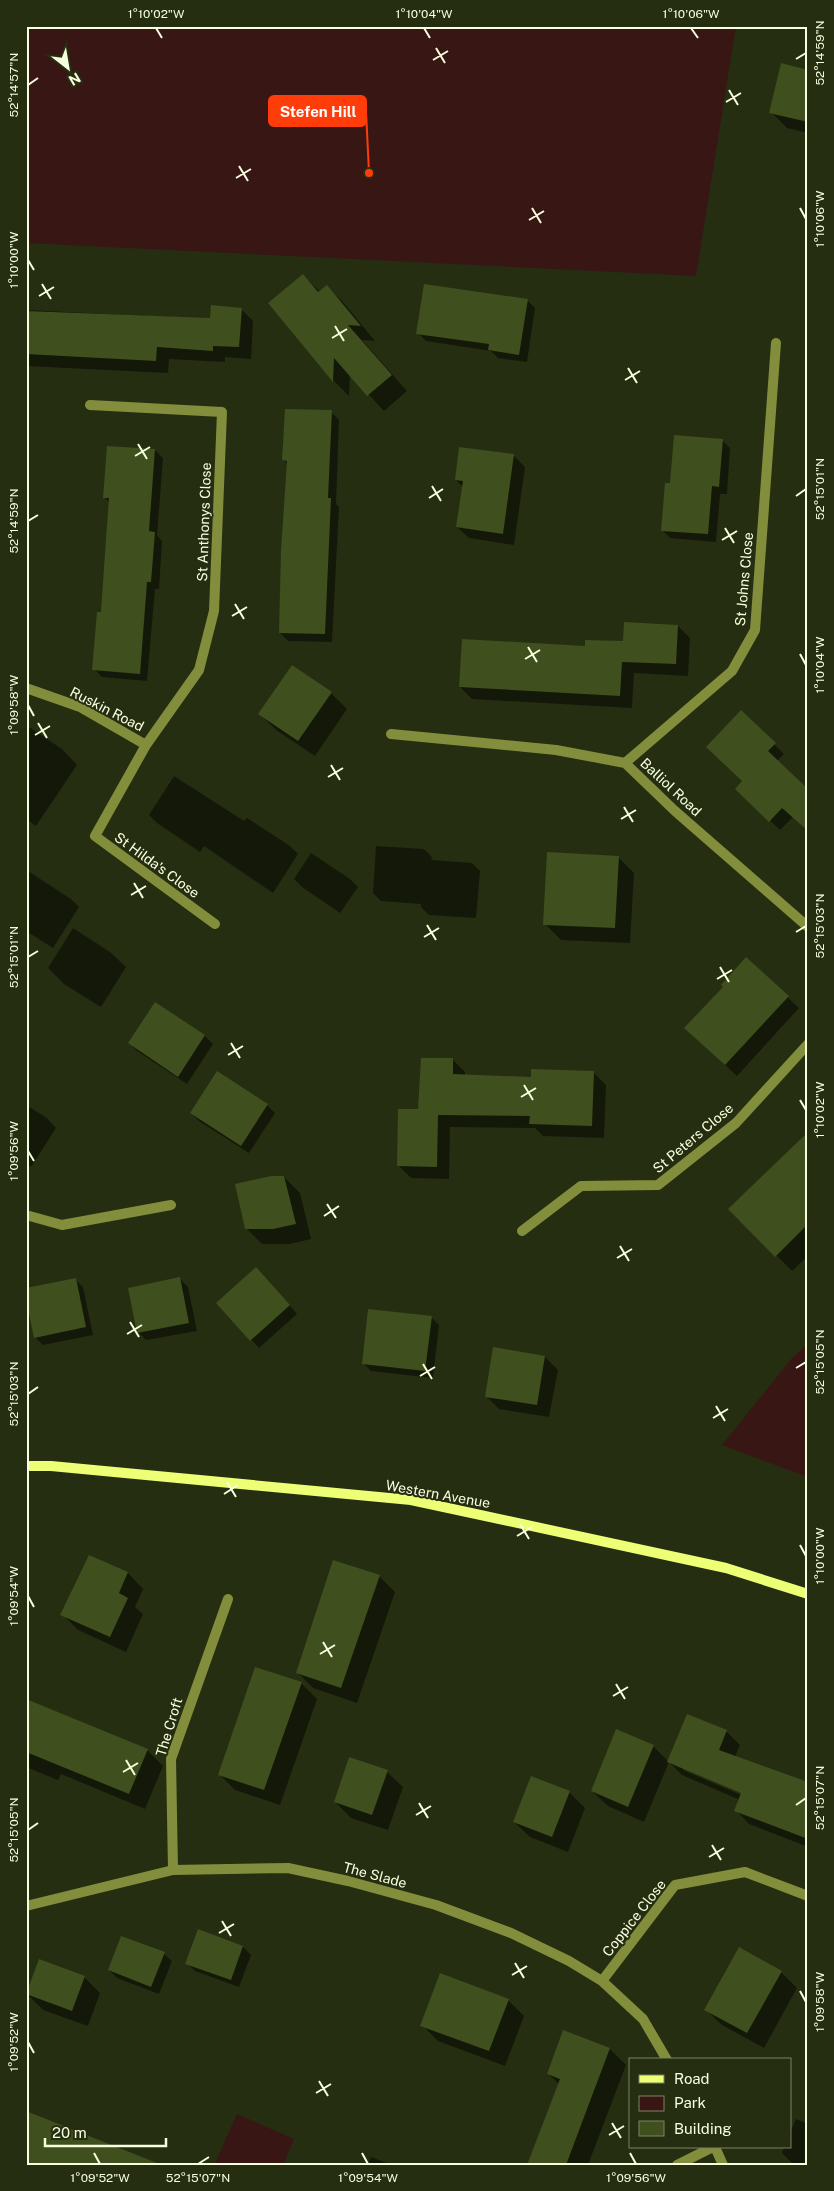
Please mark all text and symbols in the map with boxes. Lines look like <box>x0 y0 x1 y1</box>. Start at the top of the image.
text: 1°10'02"W <box>128 7 185 21</box>
text: 1°10'04"W <box>395 7 453 21</box>
text: 1°10'06"W <box>663 7 720 21</box>
text: 52°14'59"N <box>813 20 827 86</box>
north arrow <box>42 42 92 92</box>
text: 52°14'57"N <box>7 53 21 117</box>
text: N <box>66 69 84 89</box>
callout: Stefen Hill <box>269 96 366 126</box>
text: Stefen Hill <box>280 103 356 120</box>
text: 1°10'06"W <box>813 190 827 247</box>
text: 1°10'00"W <box>7 231 21 288</box>
text: 52°15'01"N <box>813 458 827 520</box>
street label: St Anthonys Close <box>194 462 214 582</box>
text: 52°14'59"N <box>7 488 21 554</box>
street label: St Johns Close <box>732 531 756 627</box>
text: 1°10'04"W <box>813 636 827 694</box>
text: 1°09'58"W <box>7 674 21 735</box>
street label: Ruskin Road <box>67 684 147 734</box>
street label: Balliol Road <box>637 755 705 819</box>
street label: St Hilda's Close <box>112 829 202 901</box>
text: 52°15'03"N <box>813 894 827 958</box>
text: 52°15'01"N <box>7 926 21 988</box>
text: 1°10'02"W <box>813 1081 827 1138</box>
street label: St Peters Close <box>650 1100 736 1176</box>
text: 1°09'56"W <box>7 1121 21 1181</box>
text: 52°15'05"N <box>813 1329 827 1395</box>
text: 52°15'03"N <box>7 1362 21 1426</box>
street label: Western Avenue <box>385 1477 492 1511</box>
text: 1°10'00"W <box>813 1527 827 1584</box>
text: 1°09'54"W <box>7 1565 21 1626</box>
street label: The Croft <box>152 1696 186 1758</box>
text: 52°15'07"N <box>813 1766 827 1830</box>
text: 52°15'05"N <box>7 1797 21 1863</box>
street label: The Slade <box>341 1859 409 1891</box>
street label: Coppice Close <box>599 1876 669 1960</box>
text: 1°09'58"W <box>813 1971 827 2032</box>
text: 1°09'52"W <box>7 2012 21 2072</box>
legend <box>629 2058 792 2148</box>
text: Road <box>674 2070 710 2087</box>
text: Park <box>674 2094 706 2111</box>
scale bar <box>45 2116 166 2148</box>
text: Building <box>674 2120 732 2137</box>
text: 20 m <box>52 2124 87 2141</box>
text: 1°09'52"W <box>70 2171 130 2185</box>
text: 52°15'07"N <box>166 2171 230 2185</box>
text: 1°09'54"W <box>338 2171 399 2185</box>
text: 1°09'56"W <box>606 2171 666 2185</box>

